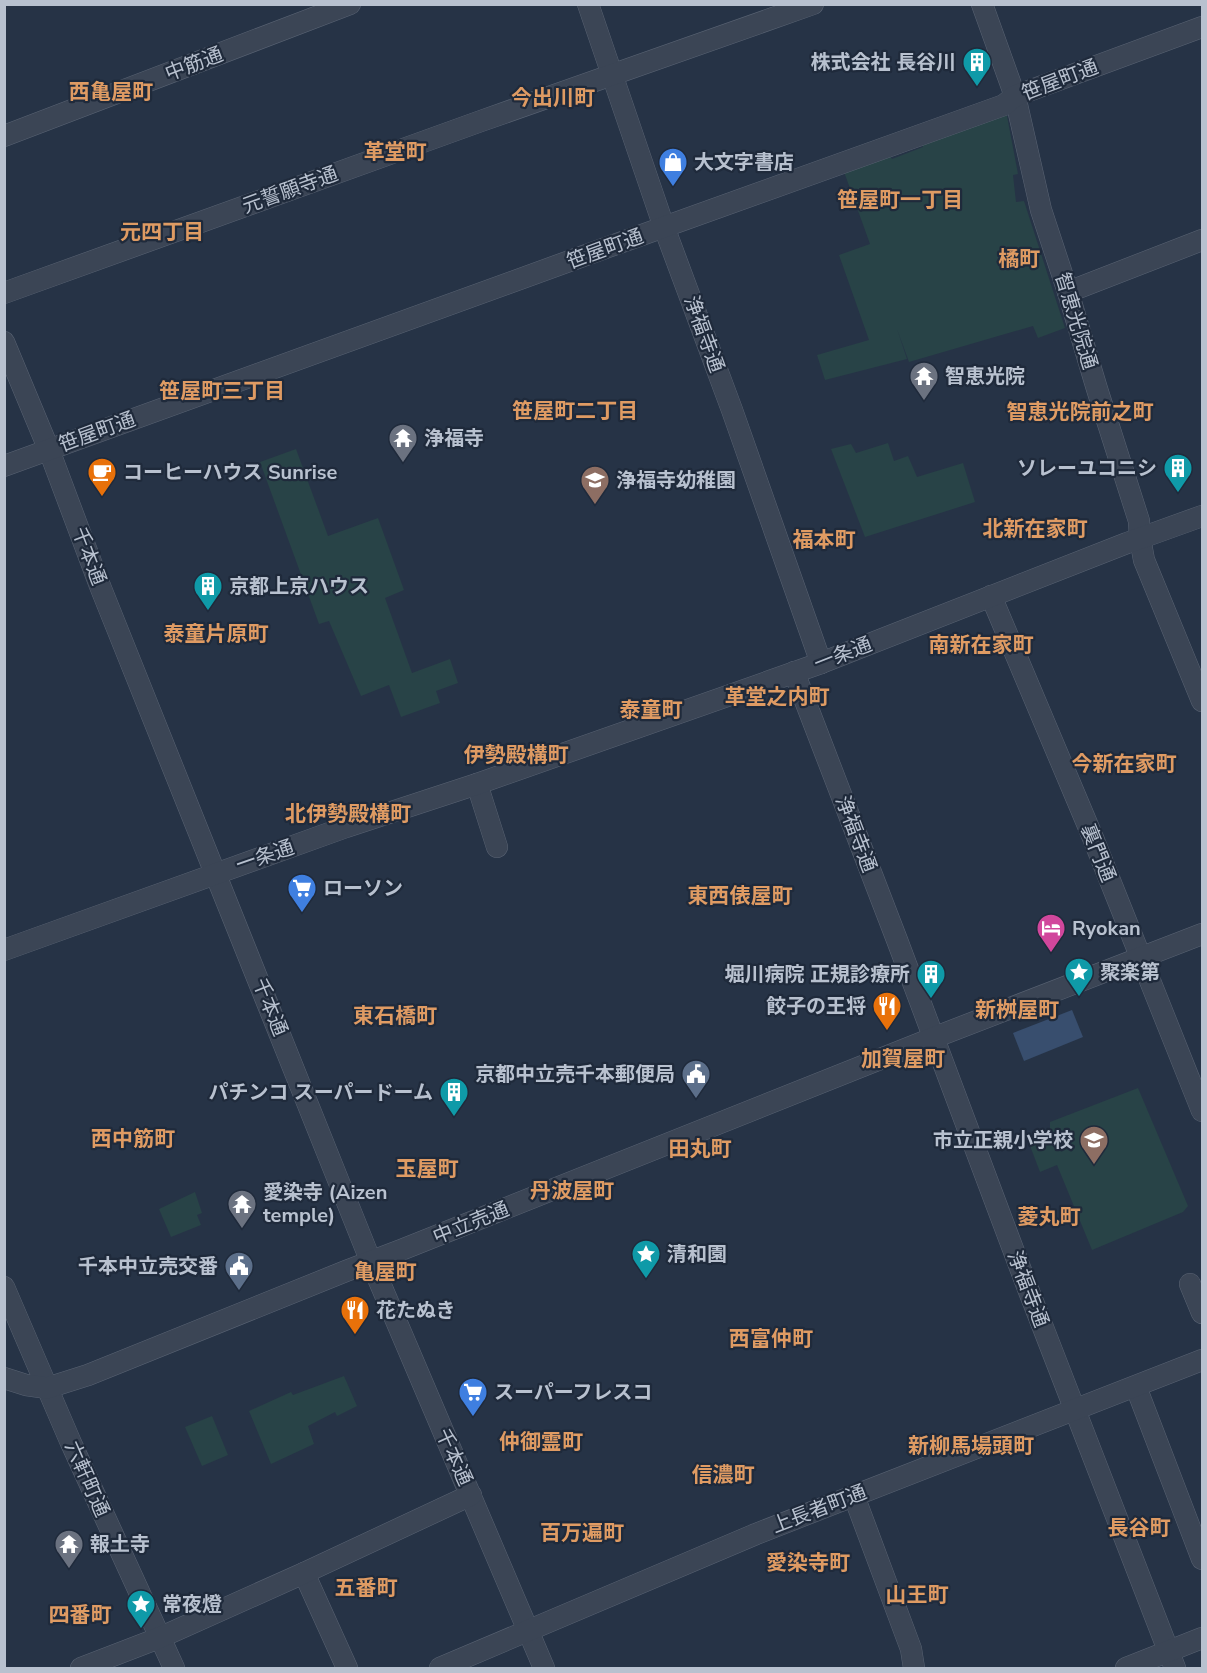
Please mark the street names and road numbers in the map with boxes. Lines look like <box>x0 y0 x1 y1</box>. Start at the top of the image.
street label: 中筋通 <box>161 41 227 87</box>
street label: 笹屋町通 <box>1018 53 1102 107</box>
street label: 元誓願寺通 <box>238 160 342 220</box>
street label: 笹屋町通 <box>563 223 647 275</box>
street label: 智恵光院通 <box>1048 269 1104 373</box>
street label: 浄福寺通 <box>678 292 730 376</box>
street label: 笹屋町通 <box>55 406 139 458</box>
street label: 千本通 <box>66 523 112 589</box>
street label: 一条通 <box>810 631 876 677</box>
street label: 浄福寺通 <box>829 792 883 876</box>
street label: 裏門通 <box>1074 820 1122 886</box>
street label: 一条通 <box>232 833 298 879</box>
street label: 千本通 <box>246 974 294 1040</box>
street label: 中立売通 <box>429 1195 513 1251</box>
street label: 浄福寺通 <box>1001 1247 1055 1331</box>
street label: 千本通 <box>429 1424 479 1490</box>
street label: 六軒町通 <box>58 1437 116 1521</box>
street label: 上長者町通 <box>767 1478 871 1540</box>

